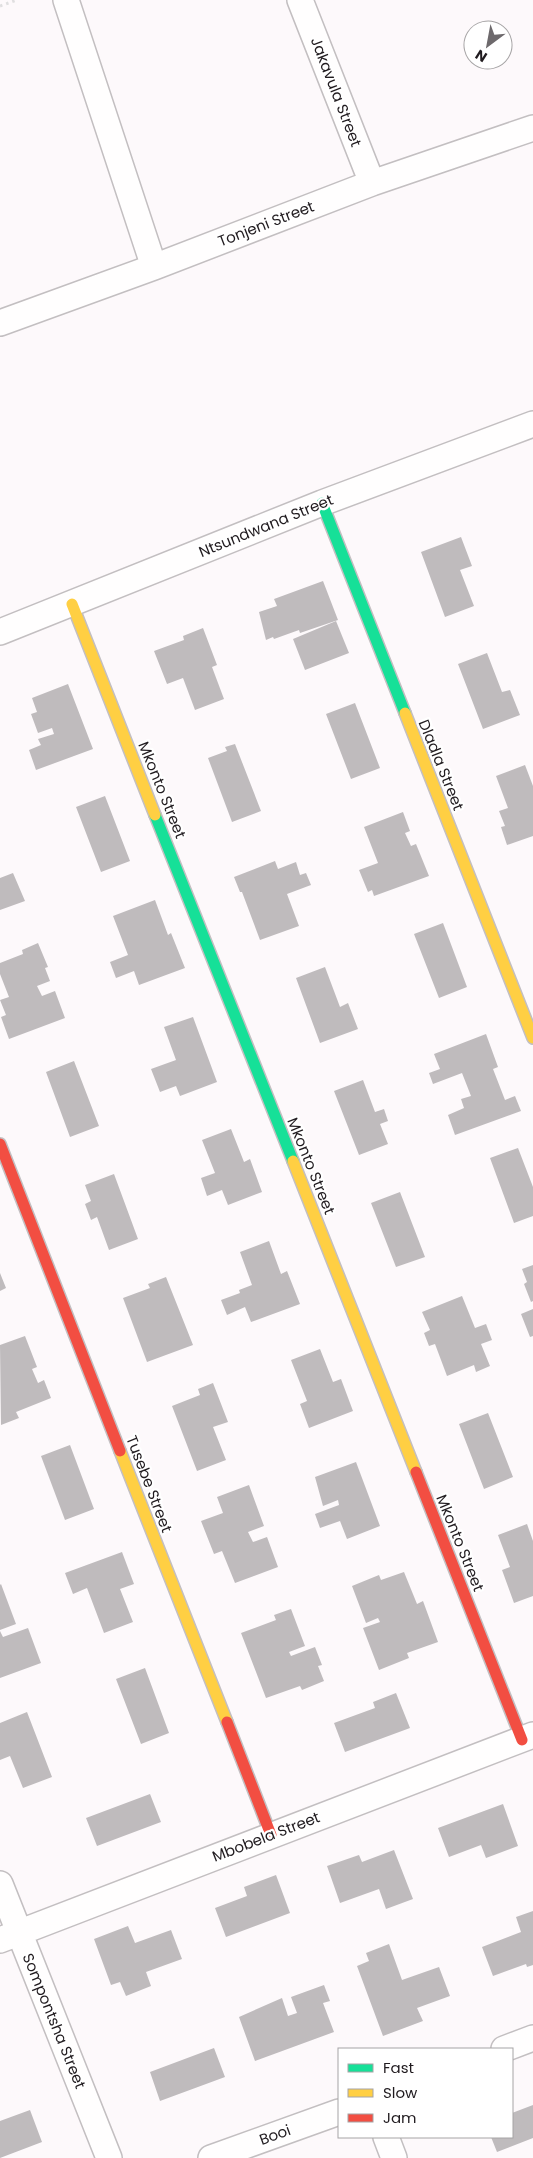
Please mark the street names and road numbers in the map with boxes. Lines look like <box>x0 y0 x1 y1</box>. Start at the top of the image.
street label: Jakavula Street <box>306 34 367 150</box>
street label: Tonjeni Street <box>215 196 317 252</box>
street label: Ntsundwana Street <box>195 489 336 562</box>
street label: Dladla Street <box>414 716 469 813</box>
street label: Mkonto Street <box>133 738 191 841</box>
street label: Mkonto Street <box>282 1114 340 1217</box>
street label: Tusebe Street <box>121 1432 178 1535</box>
street label: Mkonto Street <box>431 1491 489 1594</box>
street label: Mbobela Street <box>209 1806 323 1867</box>
street label: Sompontsha Street <box>18 1950 91 2092</box>
street label: Booi <box>256 2119 293 2150</box>

